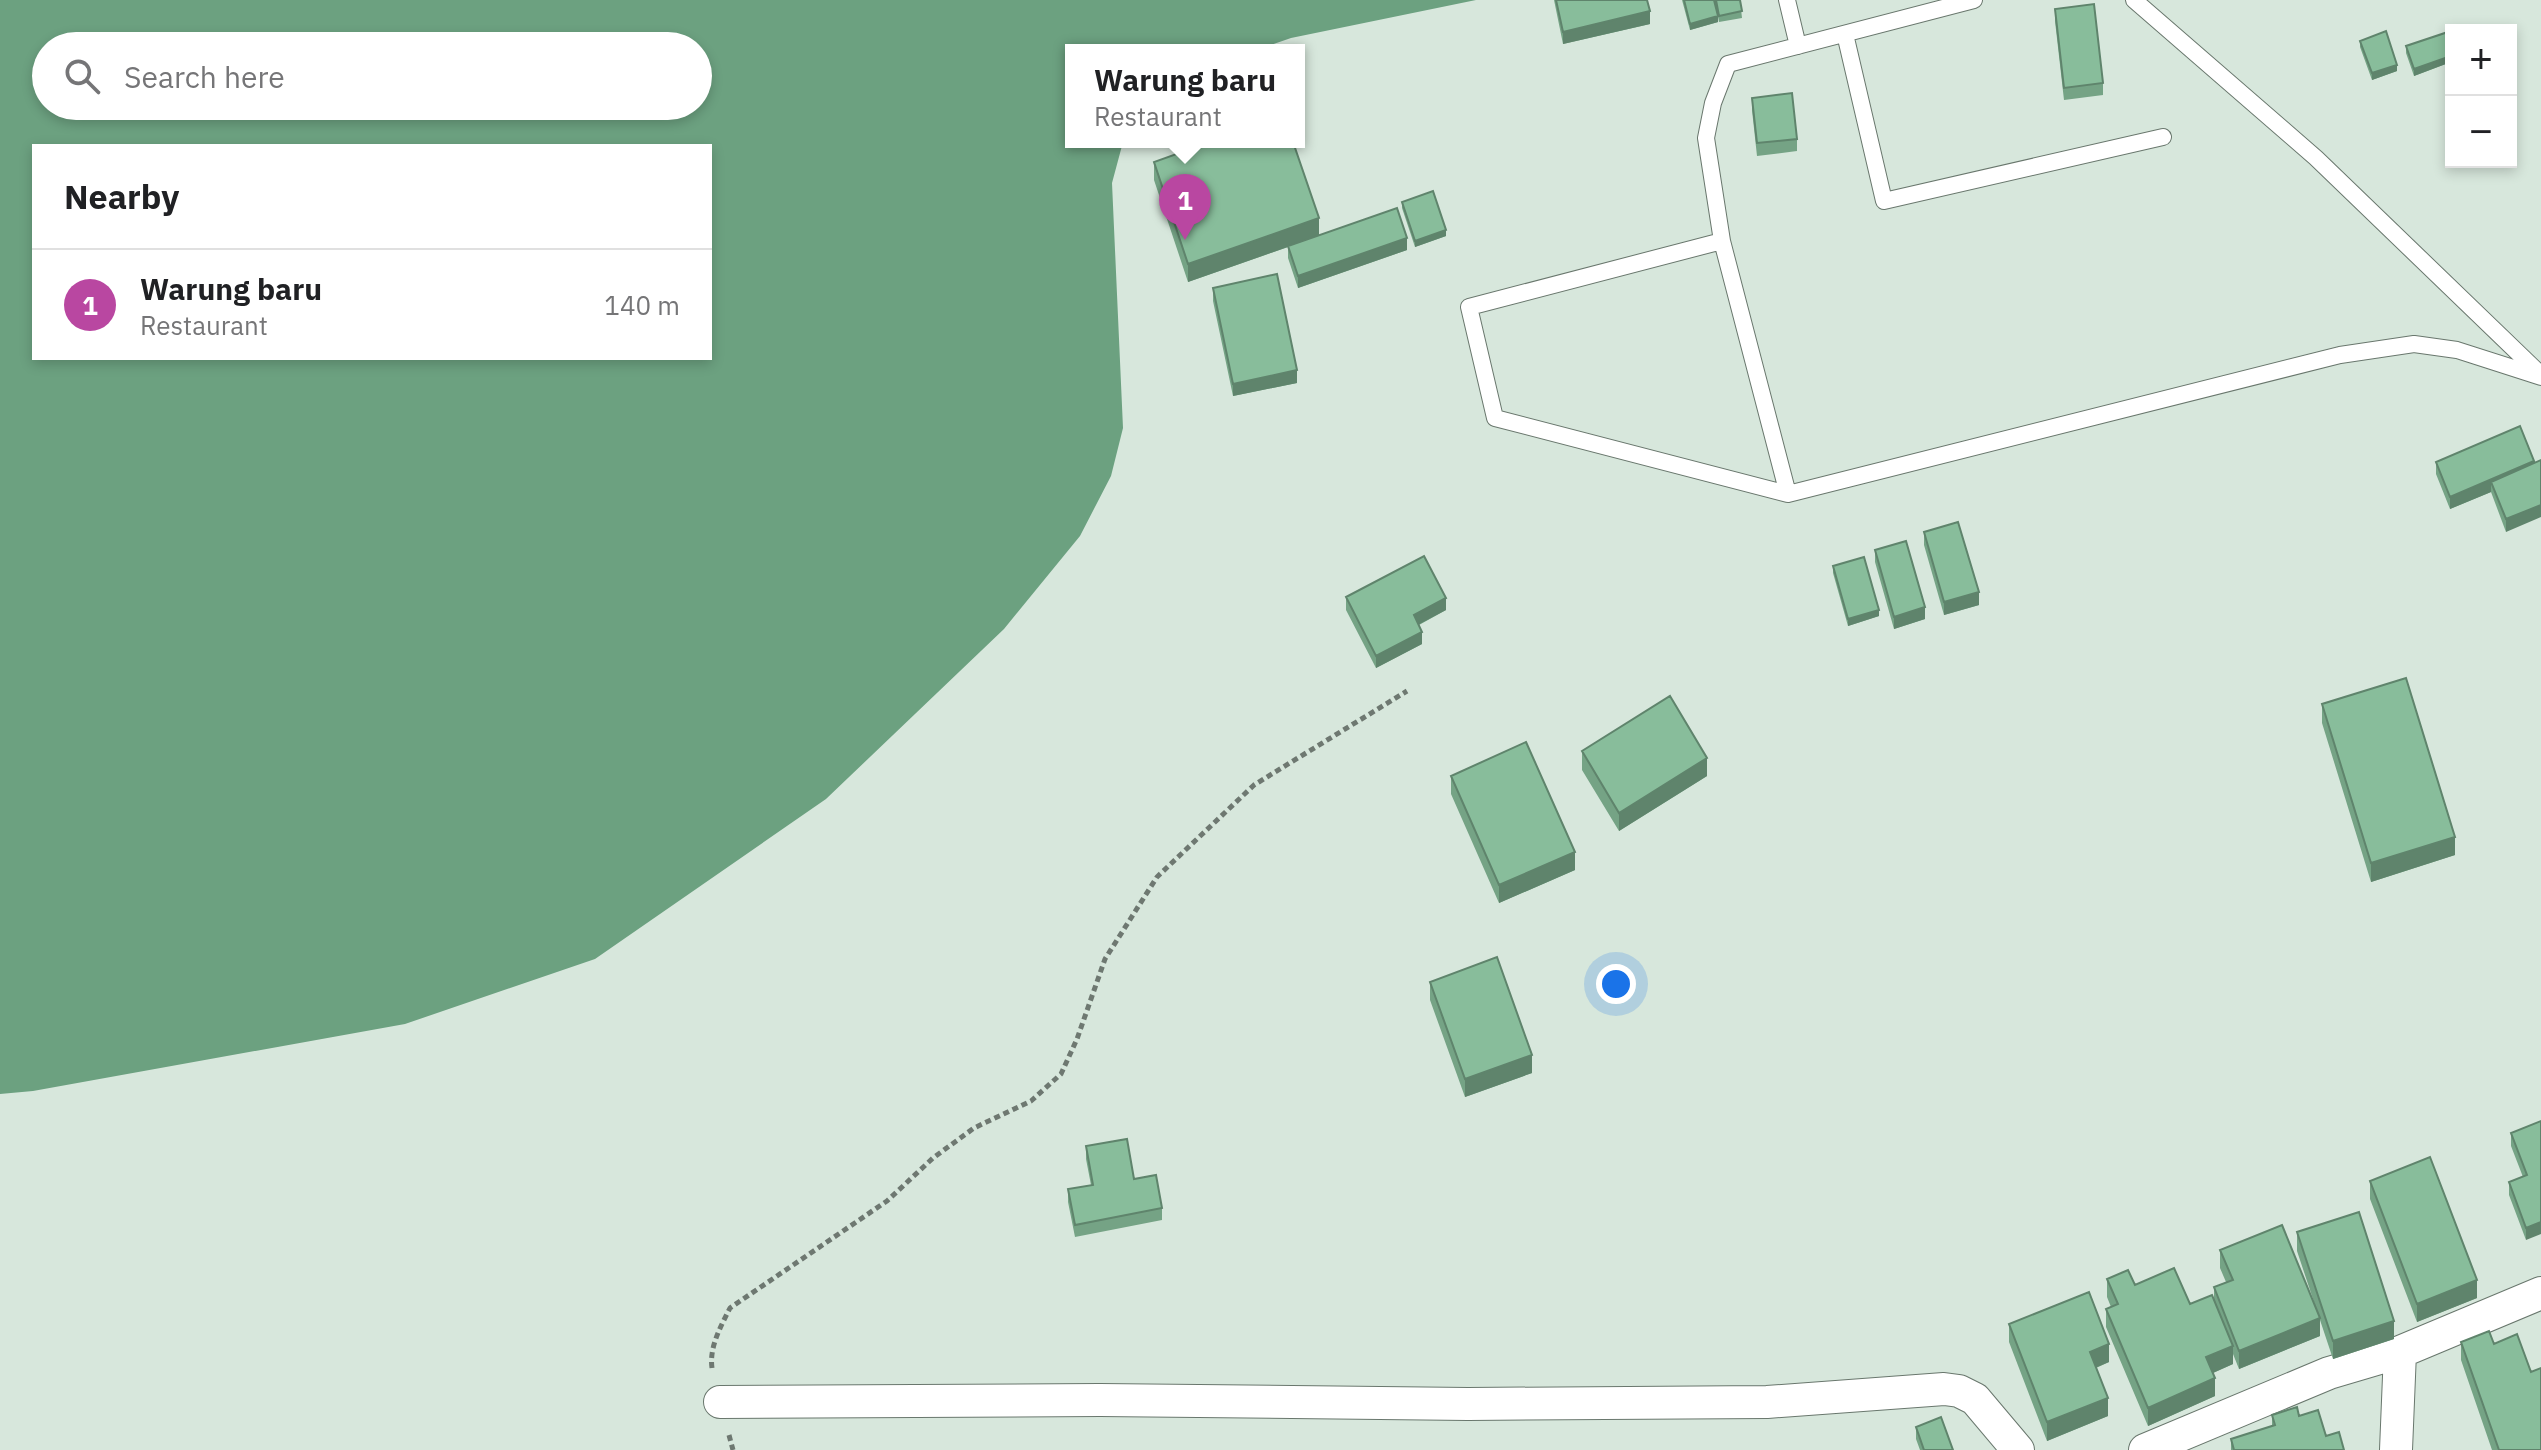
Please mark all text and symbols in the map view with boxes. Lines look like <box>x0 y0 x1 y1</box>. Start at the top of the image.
map controls <box>2445 24 2517 168</box>
button: + <box>2445 24 2517 96</box>
search box <box>32 32 712 120</box>
popup <box>1065 44 1305 148</box>
icon: search <box>60 54 104 98</box>
text: Search here <box>124 57 285 96</box>
text: Warung baru <box>1094 60 1276 99</box>
button: − <box>2445 96 2517 168</box>
text: Restaurant <box>1094 99 1222 133</box>
text: Nearby <box>64 174 179 218</box>
pin: 1 <box>1159 174 1211 240</box>
text: Warung baru <box>140 269 322 308</box>
text: 1 <box>82 288 98 322</box>
text: 140 m <box>604 288 680 322</box>
text: Restaurant <box>140 308 268 342</box>
your location <box>1596 964 1636 1004</box>

